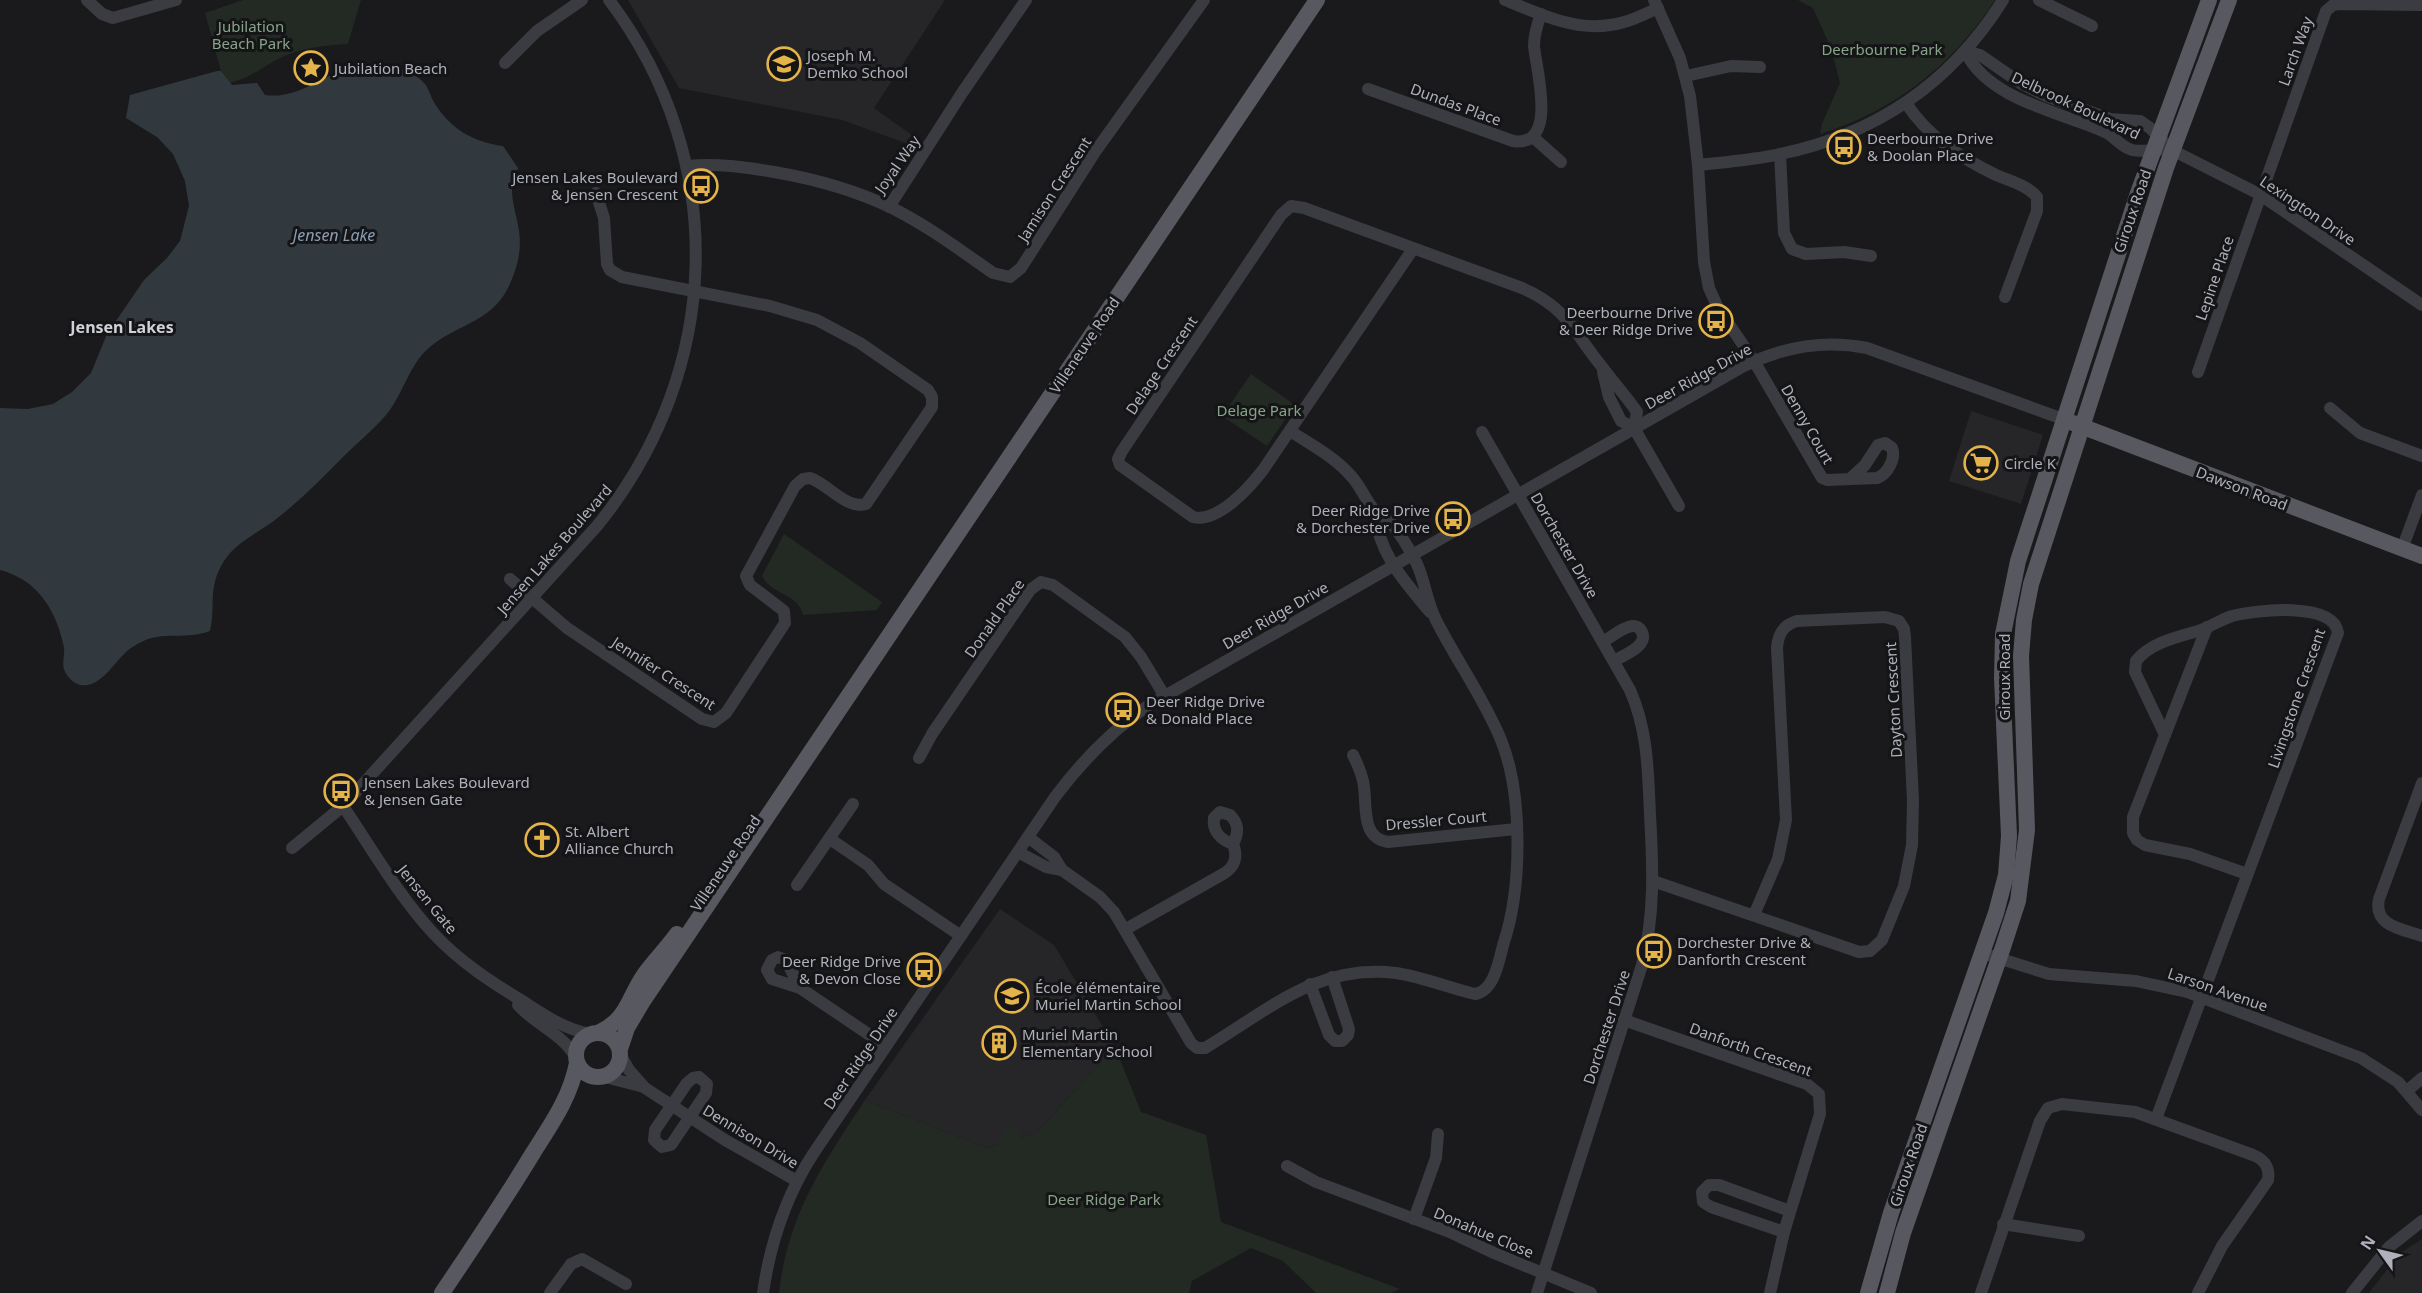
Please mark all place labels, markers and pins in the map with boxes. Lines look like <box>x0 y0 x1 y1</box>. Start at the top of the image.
place label: Joseph M. Demko School <box>805 45 908 82</box>
school or university icon: Joseph M. Demko School <box>766 46 802 82</box>
place icon: Jubilation Beach <box>293 50 329 86</box>
place label: Jubilation Beach <box>332 58 447 78</box>
place label: Deerbourne Drive & Doolan Place <box>1867 128 1994 165</box>
bus stop icon: Deerbourne Drive & Doolan Place <box>1826 129 1862 165</box>
place label: Jensen Lakes Boulevard & Jensen Crescent <box>510 167 679 204</box>
bus stop icon: Jensen Lakes Boulevard & Jensen Crescent <box>683 168 719 204</box>
place label: Deerbourne Drive & Deer Ridge Drive <box>1559 302 1693 339</box>
bus stop icon: Deerbourne Drive & Deer Ridge Drive <box>1698 303 1734 339</box>
supermarket icon: Circle K <box>1963 445 1999 481</box>
place label: Circle K <box>2004 453 2057 473</box>
place label: Deer Ridge Drive & Dorchester Drive <box>1296 500 1430 537</box>
bus stop icon: Deer Ridge Drive & Dorchester Drive <box>1435 501 1471 537</box>
place label: Deer Ridge Drive & Donald Place <box>1146 691 1265 728</box>
bus stop icon: Deer Ridge Drive & Donald Place <box>1105 692 1141 728</box>
place label: Jensen Lakes Boulevard & Jensen Gate <box>362 772 530 809</box>
bus stop icon: Jensen Lakes Boulevard & Jensen Gate <box>323 773 359 809</box>
place label: St. Albert Alliance Church <box>565 821 674 858</box>
church icon: St. Albert Alliance Church <box>524 822 560 858</box>
place label: Dorchester Drive & Danforth Crescent <box>1677 932 1811 969</box>
bus stop icon: Dorchester Drive & Danforth Crescent <box>1636 933 1672 969</box>
place label: Deer Ridge Drive & Devon Close <box>782 951 901 988</box>
bus stop icon: Deer Ridge Drive & Devon Close <box>906 952 942 988</box>
place label: École élémentaire Muriel Martin School <box>1035 977 1182 1014</box>
school or university icon: École élémentaire Muriel Martin School <box>994 978 1030 1014</box>
place label: Muriel Martin Elementary School <box>1022 1024 1153 1061</box>
building icon: Muriel Martin Elementary School <box>981 1025 1017 1061</box>

